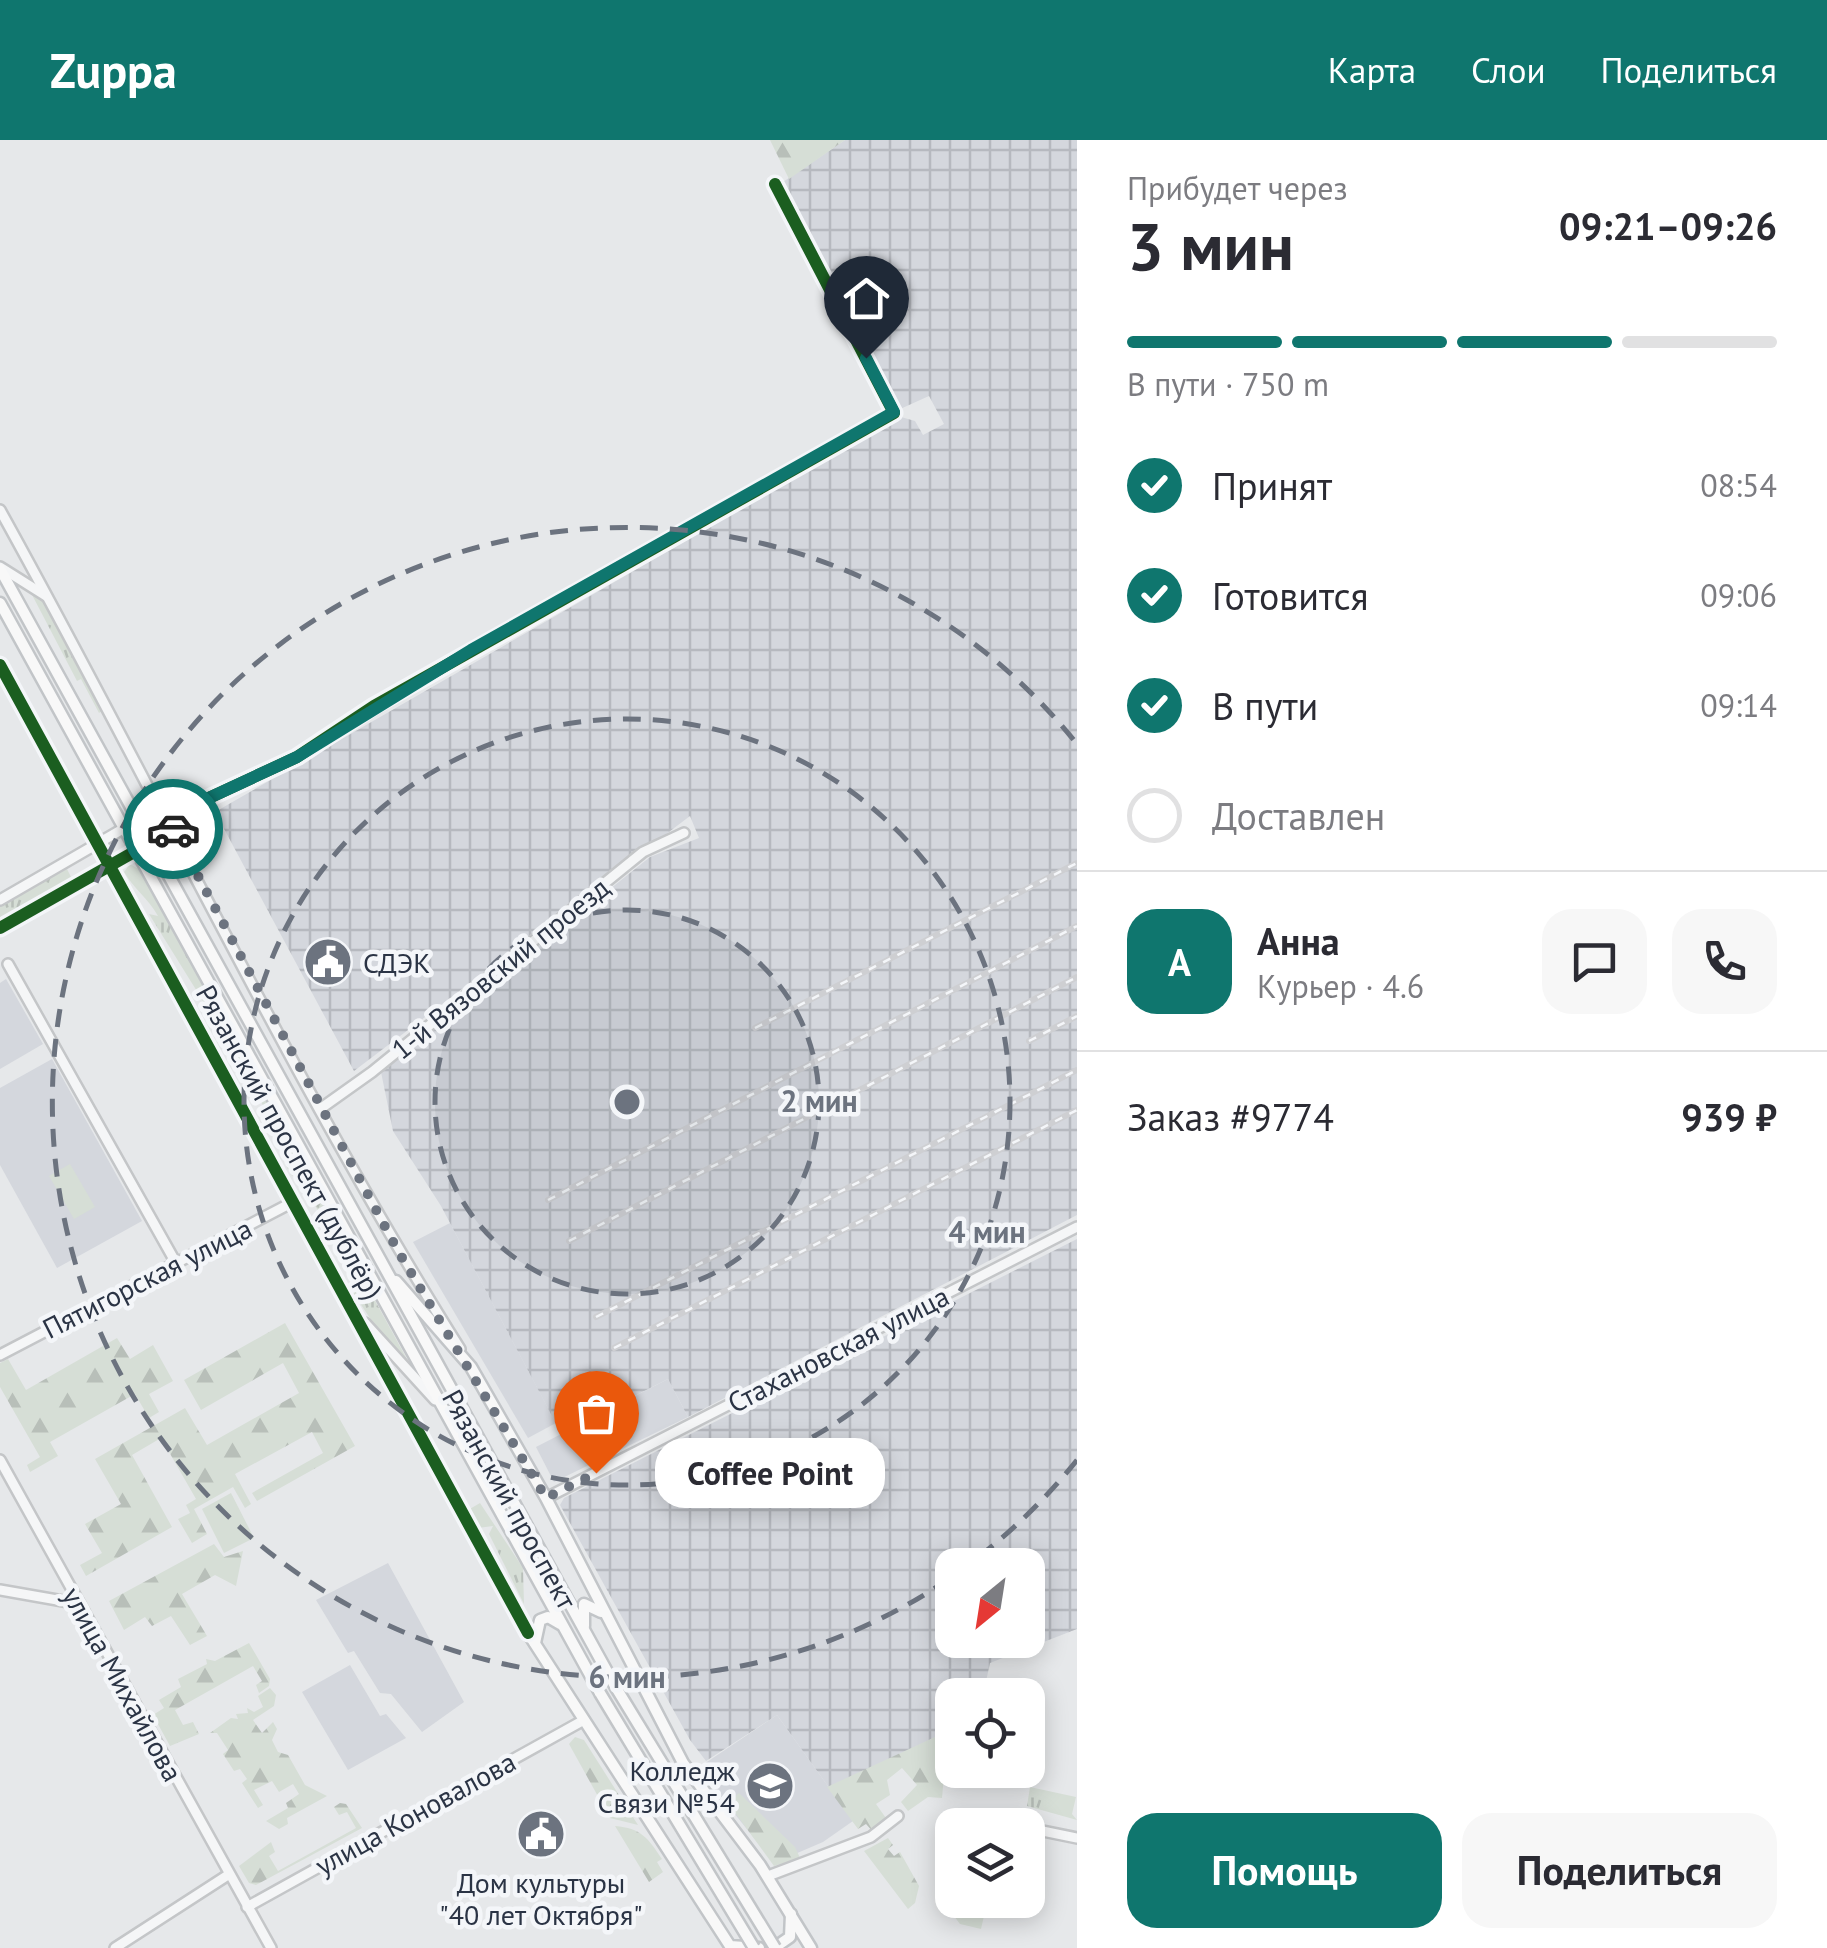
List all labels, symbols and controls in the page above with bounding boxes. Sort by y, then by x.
text: Zuppa [50,39,177,101]
text: Карта [1328,47,1416,93]
text: Слои [1471,47,1546,93]
text: Поделиться [1601,47,1777,93]
text: Прибудет через [1127,167,1348,209]
text: 09:21–09:26 [1559,201,1777,250]
text: 3 мин [1127,204,1294,288]
pin [824,256,909,359]
icon: home [839,271,894,326]
text: В пути · 750 m [1127,363,1329,405]
icon: check [1127,458,1182,513]
text: Принят [1212,461,1332,510]
text: 08:54 [1700,464,1777,506]
icon: check [1127,568,1182,623]
text: Готовится [1212,571,1369,620]
text: 09:06 [1700,574,1777,616]
icon: check [1127,678,1182,733]
text: В пути [1212,681,1318,730]
text: 09:14 [1700,684,1777,726]
courier [123,779,223,879]
text: Доставлен [1212,791,1385,840]
icon: car [146,802,201,857]
street label: 1-й Вязовский проезд [383,869,617,1067]
button: chat [1542,909,1647,1014]
button: phone [1672,909,1777,1014]
text: Анна [1257,916,1340,965]
public building icon: СДЭК [302,936,354,988]
text: А [1168,937,1191,986]
place label: СДЭК [363,944,430,981]
text: Курьер · 4.6 [1257,965,1424,1007]
street label: Рязанский проспект (дублёр) [188,978,392,1306]
text: 2 мин [780,1081,858,1120]
centre of rings [609,1084,645,1120]
text: Заказ #9774 [1127,1092,1334,1141]
text: 939 ₽ [1681,1092,1777,1141]
street label: Пятигорская улица [36,1209,258,1347]
text: 4 мин [948,1212,1026,1251]
street label: Стахановская улица [721,1277,955,1421]
pin [554,1371,639,1474]
street label: Рязанский проспект [434,1383,586,1616]
icon: bag [569,1386,624,1441]
callout: Coffee Point [656,1438,886,1508]
text: Coffee Point [687,1452,853,1494]
north arrow [935,1548,1045,1658]
map controls [935,1548,1045,1918]
street label: улица Михайлова [54,1580,192,1788]
text: 6 мин [588,1657,666,1696]
button: locate [935,1678,1045,1788]
street label: улица Коновалова [308,1743,522,1883]
place label: Колледж Связи №54 [597,1752,736,1821]
school or university icon: Колледж Связи №54 [744,1760,796,1812]
public building icon: Дом культуры "40 лет Октября" [515,1808,567,1860]
button: layers [935,1808,1045,1918]
button: Помощь [1127,1813,1442,1928]
button: Поделиться [1462,1813,1777,1928]
place label: Дом культуры "40 лет Октября" [439,1864,643,1933]

